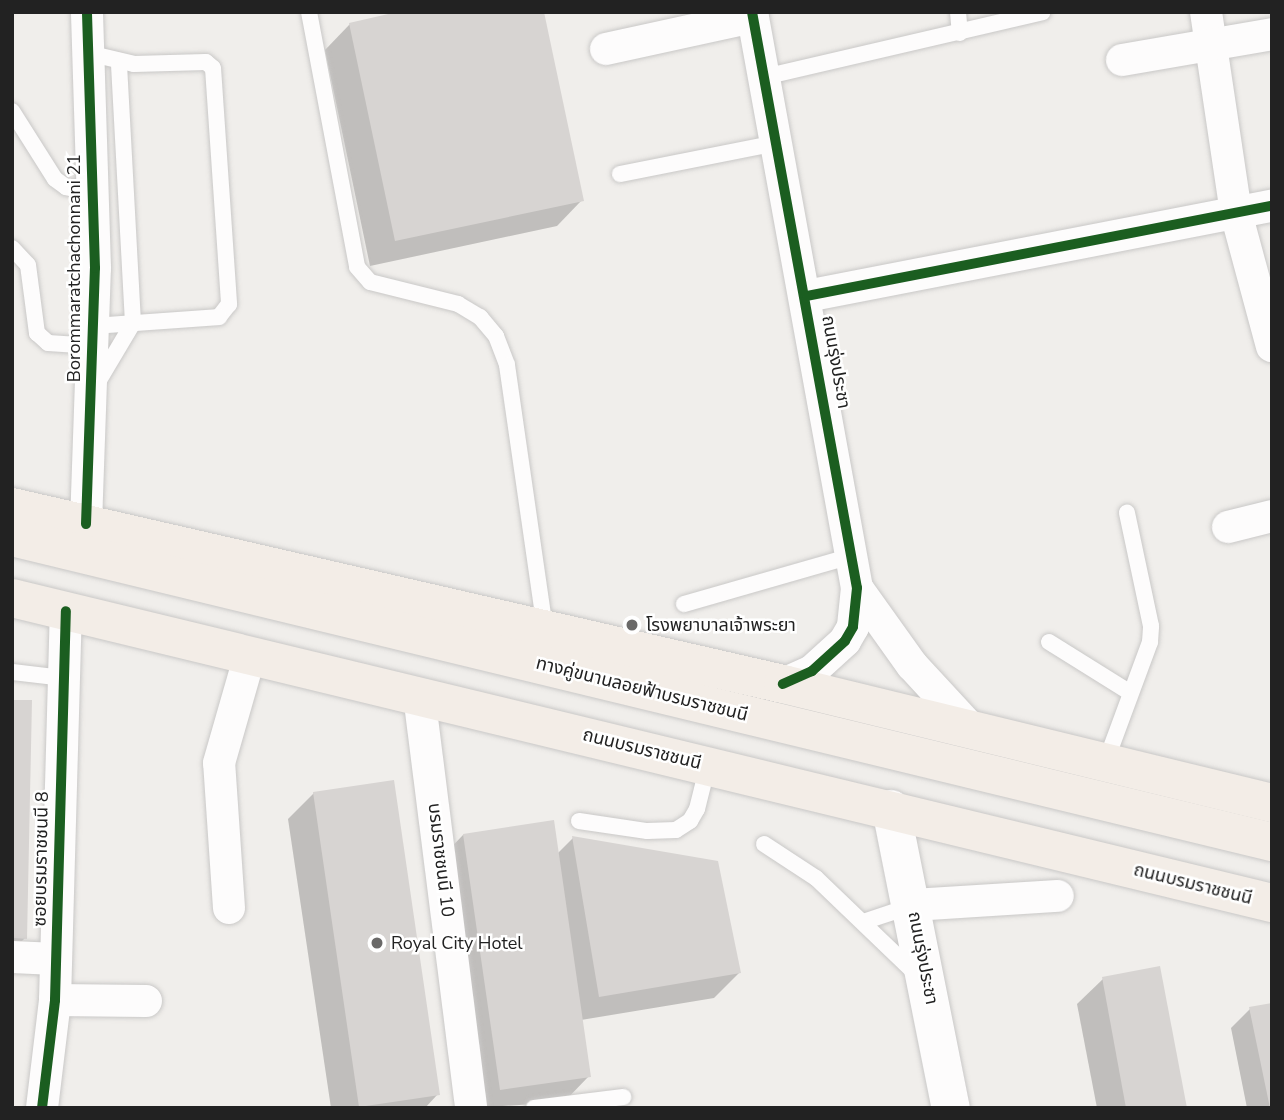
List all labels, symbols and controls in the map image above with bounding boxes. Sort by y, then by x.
street label: Borommaratchachonnani 21 [63,154,85,382]
street label: ถนนรุ่งประชา [817,314,855,410]
place label: โรงพยาบาลเจ้าพระยา [646,614,796,636]
marker: โรงพยาบาลเจ้าพระยา [624,617,640,633]
street label: ทางคู่ขนานลอยฟ้าบรมราชชนนี [534,652,750,726]
street label: ถนนบรมราชชนนี [580,724,704,774]
street label: ซอยบรมราชชนนี 8 [29,791,53,927]
street label: บรมราชชนนี 10 [423,802,459,918]
street label: ถนนบรมราชชนนี [1131,859,1255,909]
street label: ถนนรุ่งประชา [903,910,943,1006]
place label: Royal City Hotel [391,932,523,954]
marker: Royal City Hotel [369,935,385,951]

